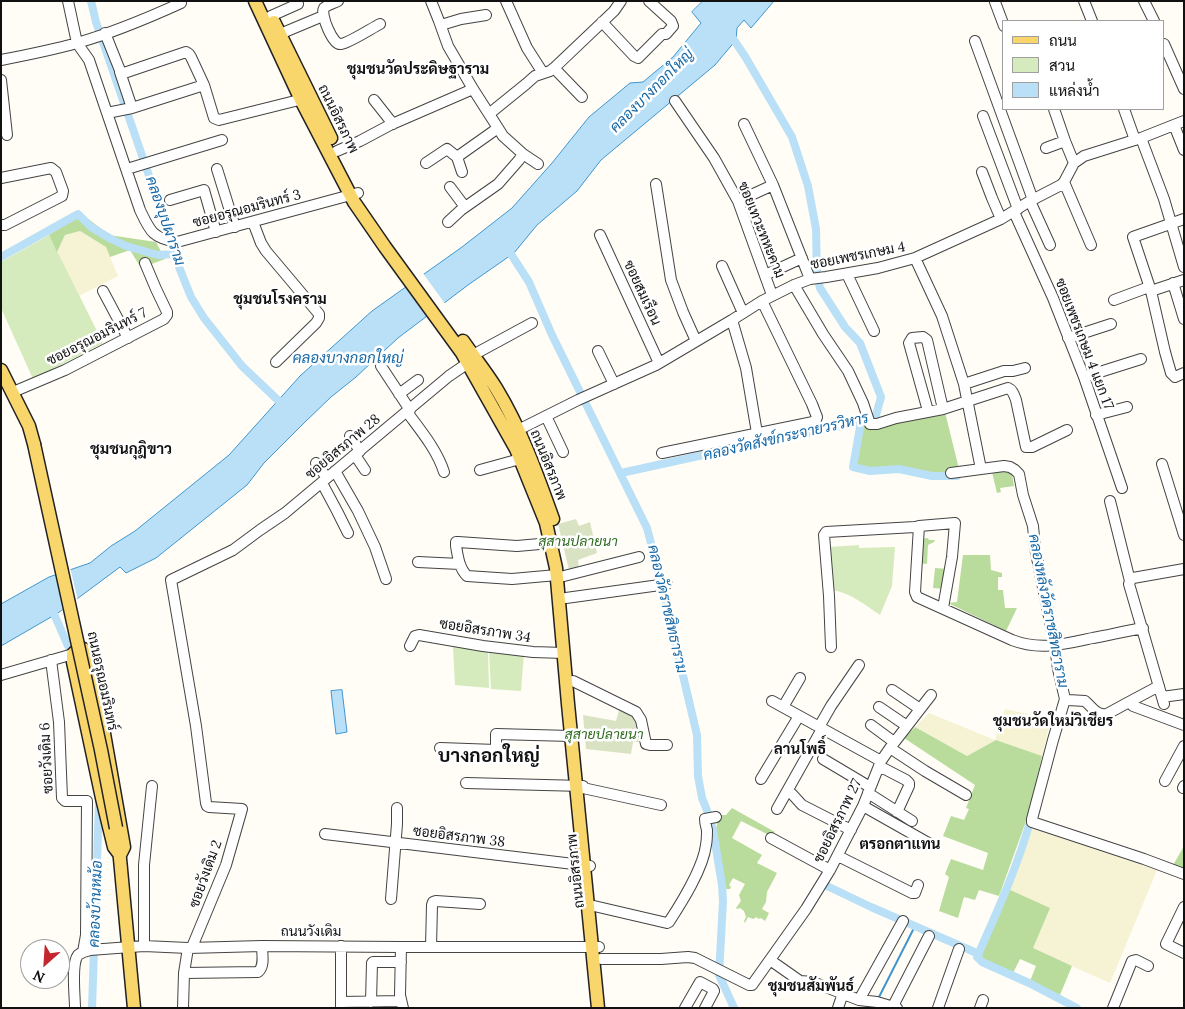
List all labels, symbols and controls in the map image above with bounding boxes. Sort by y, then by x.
legend [1002,20,1165,110]
text: ถนน [1049,31,1077,50]
water label: คลองบางกอกใหญ่ [606,45,698,137]
text: สวน [1049,56,1075,75]
district label: ชุมชนวัดประดิษฐาราม [347,61,489,79]
text: แหล่งน้ำ [1049,81,1100,100]
street label: ถนนอิสรภาพ [314,82,362,156]
water label: คลองบุปผาราม [141,174,189,268]
street label: ซอยเทวะทหะคาม [734,179,788,281]
street label: ซอยอรุณอมรินทร์ 3 [191,186,303,232]
street label: ซอยเพชรเกษม 4 [809,239,907,273]
street label: ซอยสมเรือน [620,258,664,328]
street label: ซอยเพชรเกษม 4 แยก 17 [1051,276,1117,412]
district label: ชุมชนโรงคราม [233,291,327,309]
street label: ซอยอรุณอมรินทร์ 7 [44,305,150,369]
water label: คลองบางกอกใหญ่ [292,350,404,368]
water label: คลองวัดสังข์กระจายวรวิหาร [702,409,870,465]
street label: ซอยอิสรภาพ 28 [302,411,384,483]
street label: ถนนอิสรภาพ [526,427,570,503]
district label: ชุมชนกุฎิขาว [90,441,172,459]
water label: คลองหลังวัดราชสิทธาราม [1024,533,1072,689]
park label: สุสานปลายนา [538,534,618,550]
water label: คลองวัดราชสิทธาราม [643,543,691,675]
street label: ซอยอิสรภาพ 34 [438,615,532,647]
street label: ถนนอรุณอมรินทร์ [83,630,121,732]
district label: ชุมชนวัดใหม่วิเชียร [993,713,1113,731]
street label: ซอยวังเดิม 6 [37,722,57,794]
park label: สุสายปลายนา [565,727,643,743]
district label: ลานโพธิ์ [774,741,826,759]
district label: บางกอกใหญ่ [438,746,540,768]
street label: ซอยอิสรภาพ 27 [810,776,866,866]
street label: ซอยอิสรภาพ 38 [412,823,506,851]
street label: ถนนอิสรภาพ [564,833,588,909]
district label: ตรอกตาแทน [859,836,941,854]
street label: ซอยวังเดิม 2 [186,838,226,910]
water label: คลองบ้านหม้อ [85,860,107,948]
street label: ถนนวังเดิม [281,924,341,940]
north arrow [20,939,70,989]
text: N [30,966,48,987]
district label: ชุมชนสัมพันธ์ [768,978,854,996]

